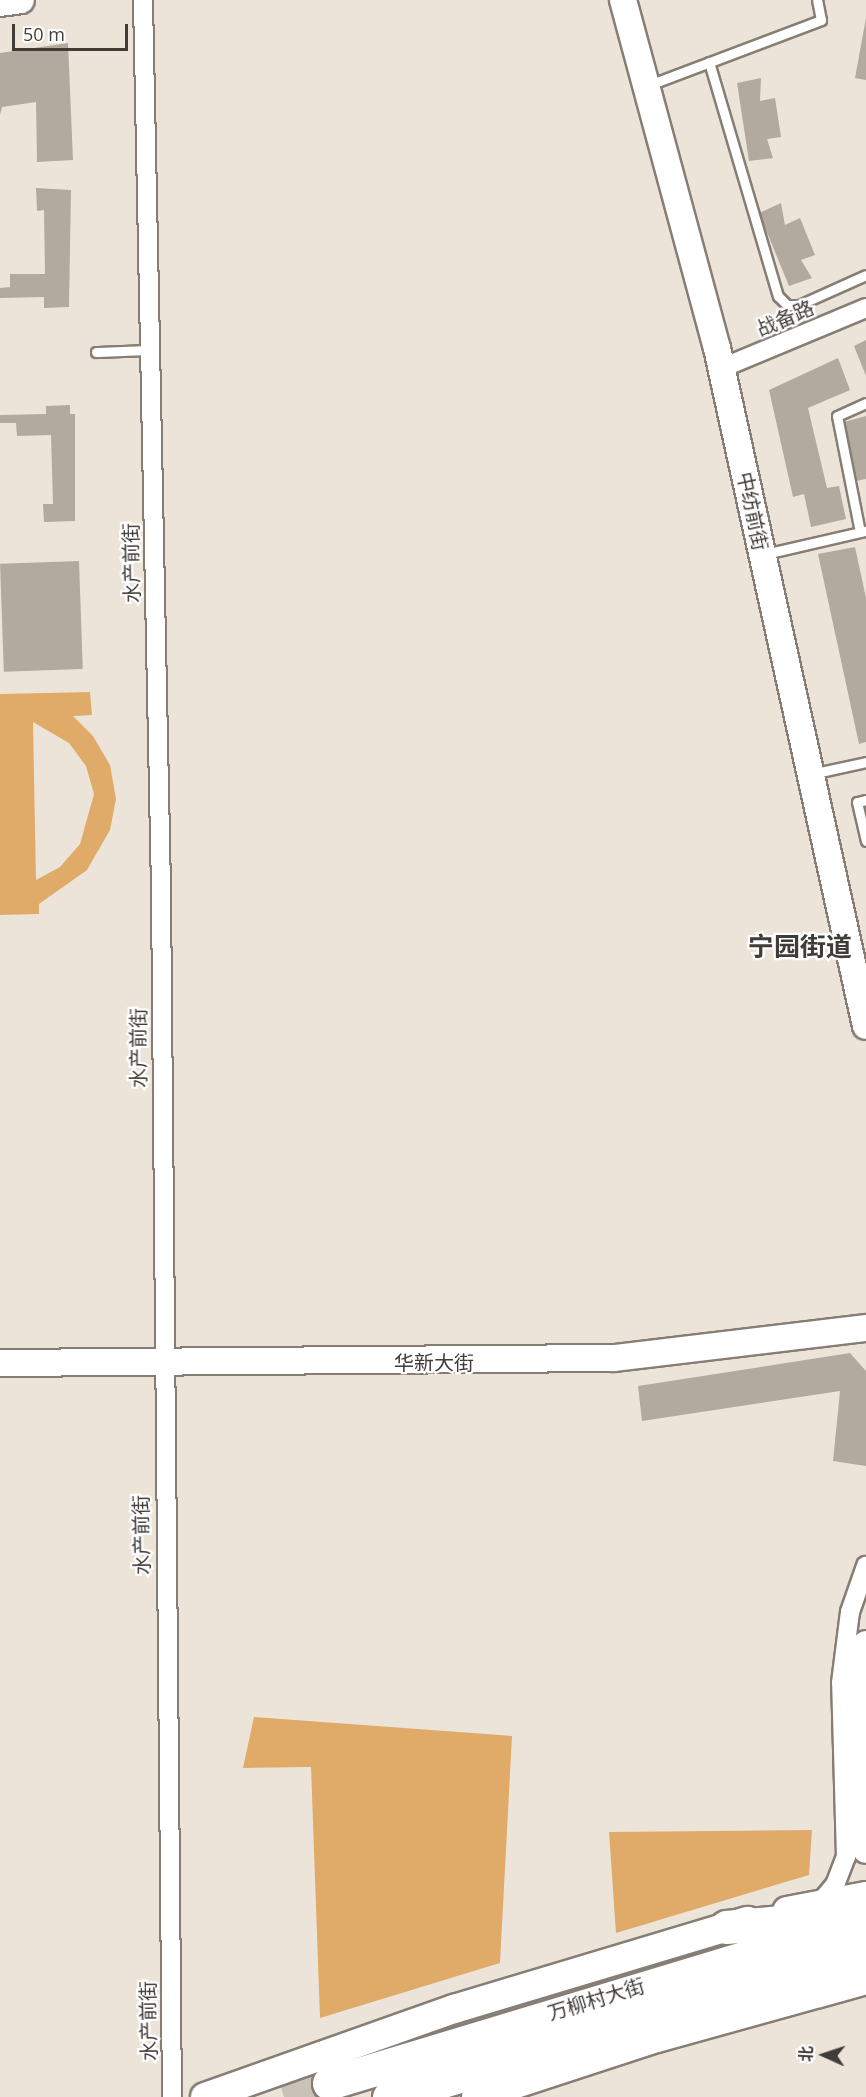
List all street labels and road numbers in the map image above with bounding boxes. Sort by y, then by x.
street label: 战备路 [753,295,817,341]
street label: 中纺前街 [733,469,773,553]
street label: 水产前街 [118,523,144,603]
street label: 水产前街 [126,1008,150,1088]
street label: 华新大街 [394,1350,474,1374]
street label: 水产前街 [128,1495,154,1575]
street label: 万柳村大街 [545,1973,647,2025]
street label: 水产前街 [135,1981,161,2061]

